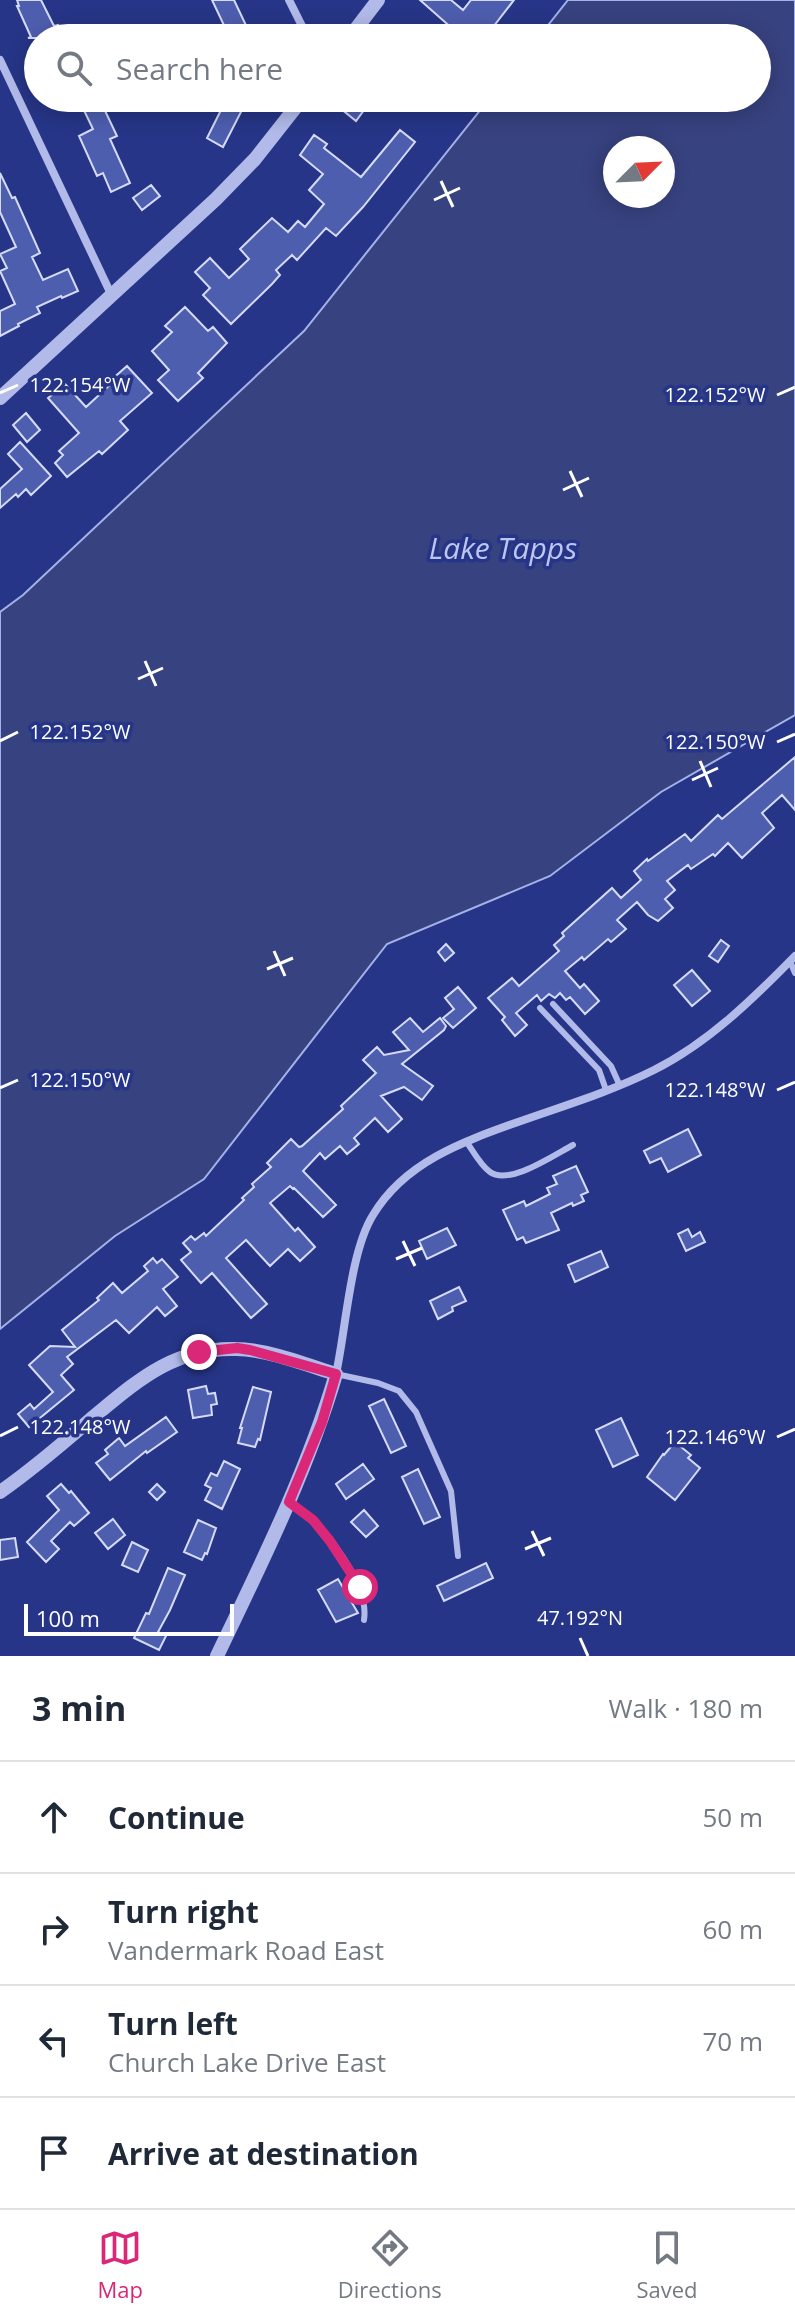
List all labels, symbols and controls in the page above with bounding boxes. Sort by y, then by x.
search box [24,24,771,112]
icon: search [52,46,96,90]
text: Search here [116,48,283,89]
north arrow [603,136,675,208]
text: 122.154°W [30,371,131,398]
text: 122.152°W [665,381,766,408]
water label: Lake Tapps [429,527,577,568]
text: 122.152°W [30,718,131,745]
text: 122.150°W [665,728,766,755]
text: 122.150°W [30,1066,131,1093]
text: 122.148°W [665,1076,766,1103]
route end [181,1334,217,1370]
text: 122.148°W [30,1413,131,1440]
text: 122.146°W [665,1423,766,1450]
route start [342,1569,378,1605]
scale bar [24,1600,234,1636]
text: 100 m [36,1603,100,1633]
text: 47.192°N [537,1604,623,1631]
text: 3 min [32,1685,126,1731]
text: Walk · 180 m [609,1690,763,1726]
icon: ahead [32,1795,76,1839]
text: Continue [108,1797,245,1838]
text: 50 m [702,1799,763,1835]
text: Turn right [108,1891,259,1932]
icon: right [32,1907,76,1951]
text: 60 m [702,1911,763,1947]
text: Vandermark Road East [108,1932,384,1968]
text: Turn left [108,2003,238,2044]
icon: left [32,2019,76,2063]
text: 70 m [702,2023,763,2059]
text: Church Lake Drive East [108,2044,386,2080]
icon: arrive [32,2131,76,2175]
text: Arrive at destination [108,2133,419,2174]
tab: Map [97,2226,143,2304]
tab: Directions [338,2226,442,2304]
tab: Saved [636,2226,698,2304]

